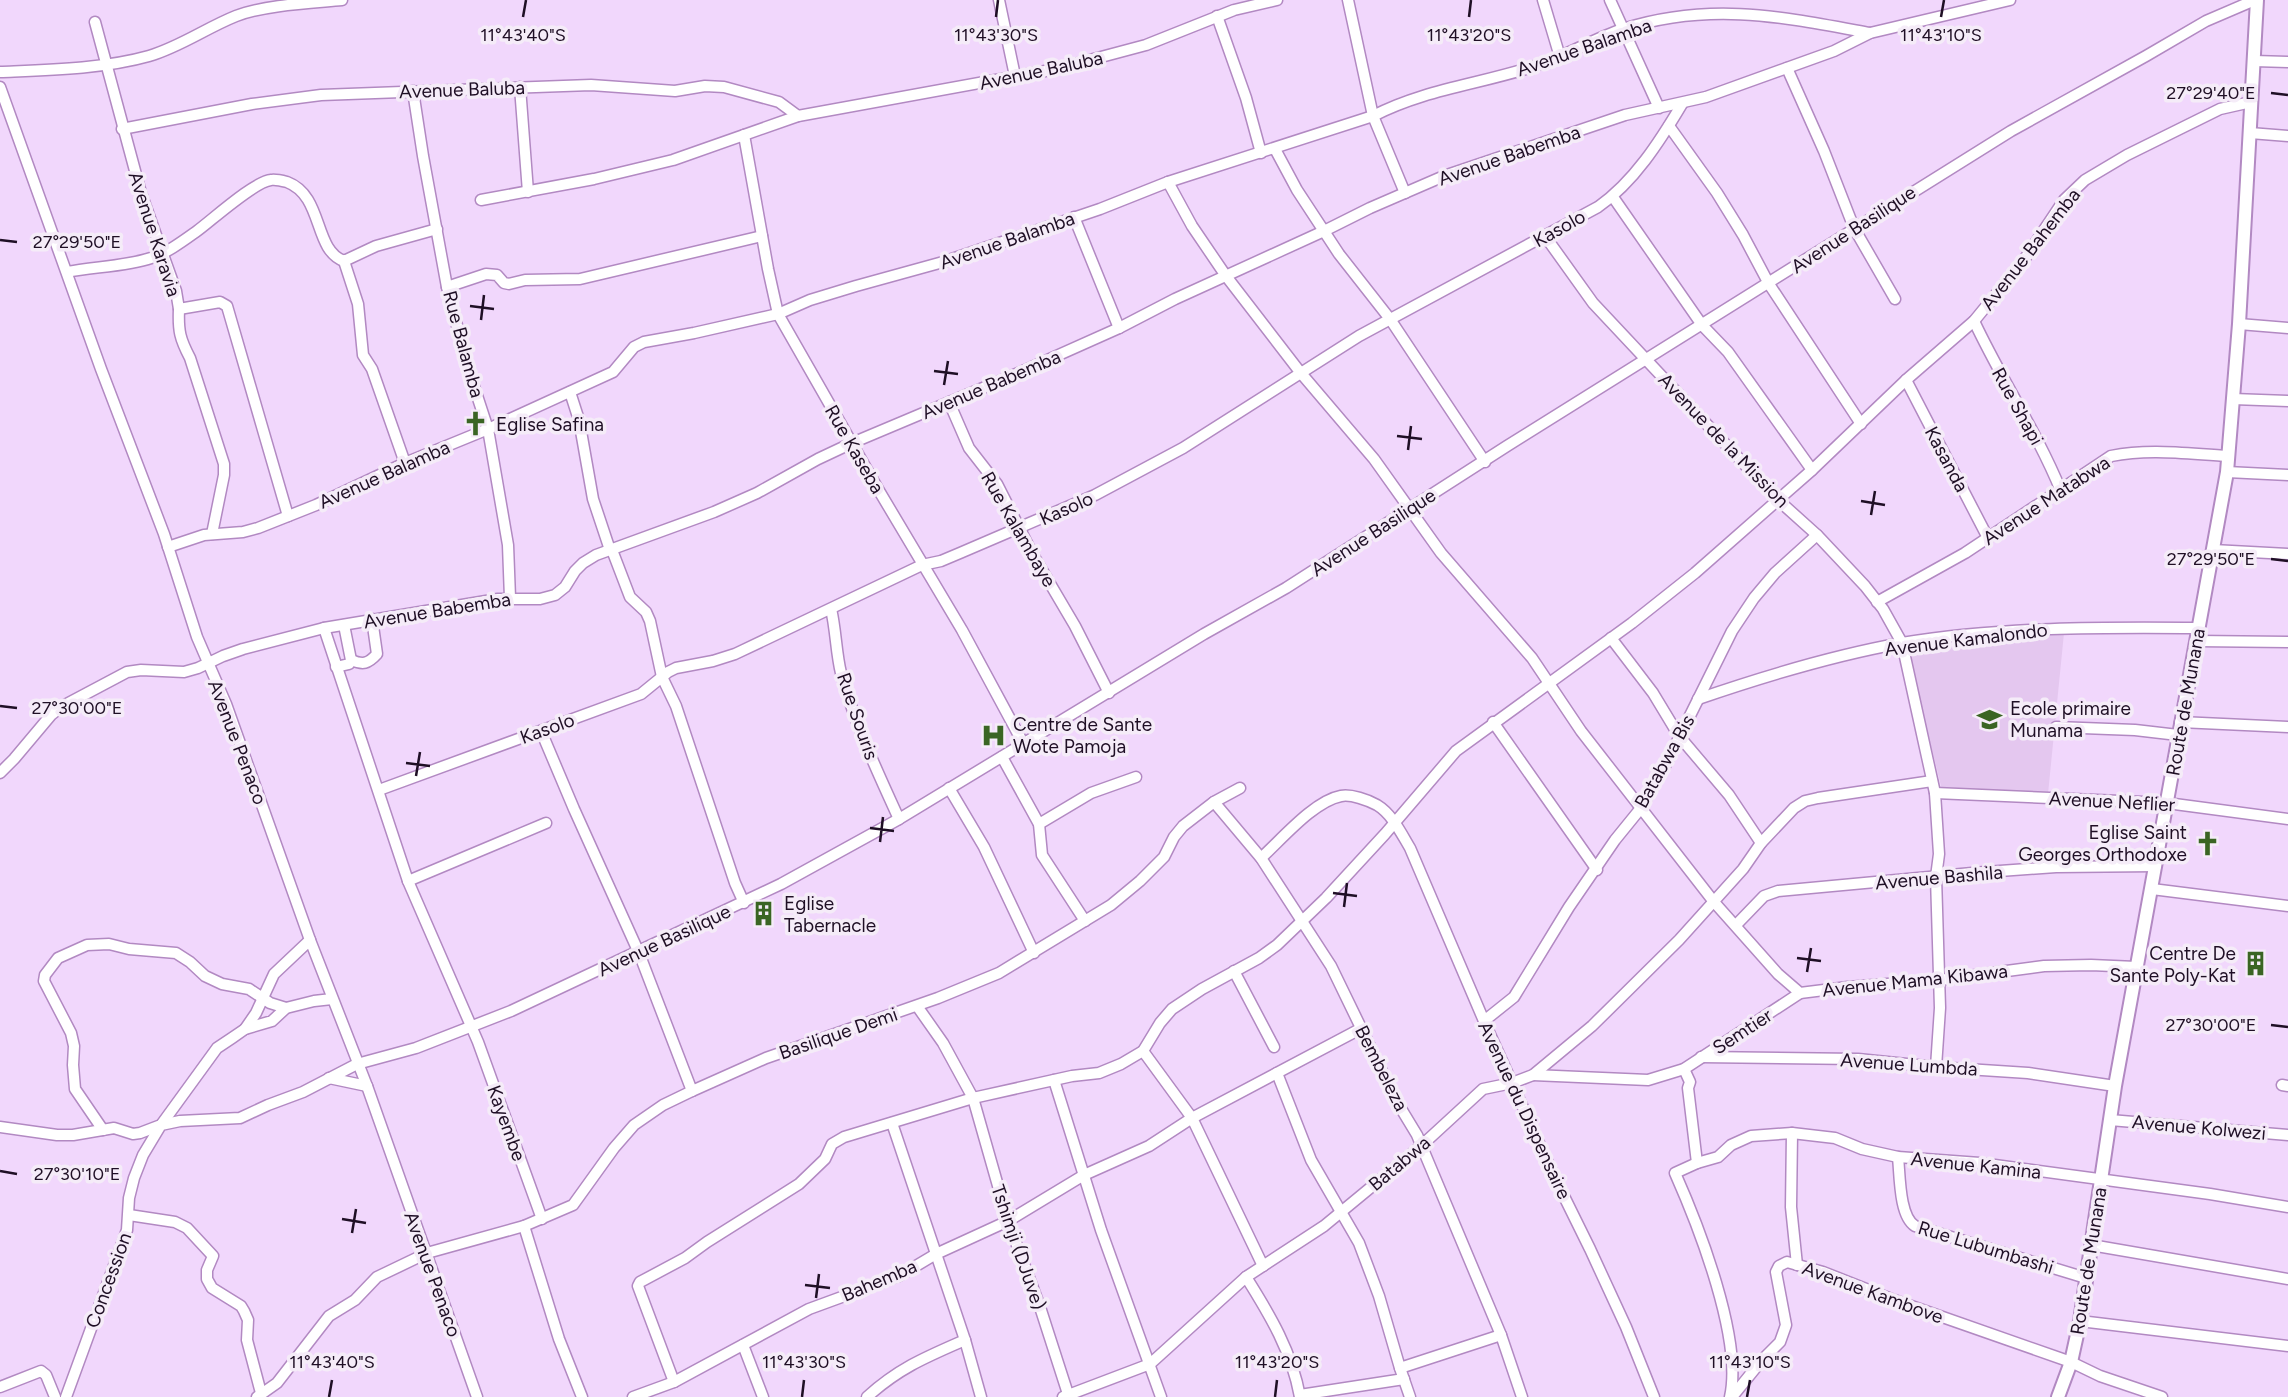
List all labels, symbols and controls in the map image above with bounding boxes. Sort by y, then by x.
street label: Avenue Balamba [1514,14,1655,81]
text: 11°43'40"S [480,24,566,46]
text: 11°43'30"S [954,24,1038,46]
text: 11°43'20"S [1427,24,1511,46]
text: 11°43'10"S [1900,24,1982,46]
street label: Avenue Baluba [977,46,1105,95]
street label: Avenue Baluba [399,76,525,103]
text: 27°29'40"E [2166,82,2256,104]
street label: Avenue Babemba [1435,120,1583,191]
street label: Avenue Karavia [123,169,186,300]
street label: Avenue Basilique [1787,181,1920,278]
street label: Avenue Bahemba [1976,184,2085,315]
street label: Kasolo [1529,205,1589,252]
street label: Avenue Balamba [937,207,1078,274]
text: 27°29'50"E [33,231,121,253]
street label: Rue Balamba [438,288,489,400]
street label: Avenue Babemba [918,345,1064,424]
street label: Rue Shapi [1987,363,2048,449]
street label: Avenue de la Mission [1654,368,1794,512]
street label: Rue Kaseba [820,401,889,498]
church icon: Eglise Safina [462,410,490,438]
place label: Eglise Safina [496,413,604,436]
street label: Kasanda [1920,422,1973,496]
street label: Avenue Balamba [315,435,453,514]
street label: Avenue Matabwa [1978,451,2114,550]
street label: Rue Kalambaye [976,467,1061,591]
street label: Avenue Basilique [1307,484,1440,581]
street label: Kasolo [1036,487,1097,530]
text: 27°29'50"E [2167,548,2255,570]
street label: Avenue Babemba [362,588,512,633]
street label: Avenue Kamalondo [1883,618,2049,661]
street label: Route de Munana [2161,627,2210,778]
street label: Rue Souris [832,670,883,763]
street label: Avenue Penaco [203,677,272,808]
text: 27°30'00"E [32,697,122,719]
place label: Ecole primaire Munama [2010,697,2131,742]
school or university icon: Ecole primaire Munama [1976,705,2004,733]
street label: Kasolo [517,708,578,749]
street label: Batabwa Bis [1629,711,1700,812]
place label: Centre de Sante Wote Pamoja [1013,713,1152,758]
hospital icon: Centre de Sante Wote Pamoja [979,721,1007,749]
street label: Avenue Neflier [2048,787,2176,816]
place label: Eglise Saint Georges Orthodoxe [2018,821,2187,866]
church icon: Eglise Saint Georges Orthodoxe [2193,829,2221,857]
street label: Avenue Bashila [1874,860,2004,895]
place label: Eglise Tabernacle [784,892,876,937]
street label: Avenue Basilique [594,900,734,981]
building icon: Eglise Tabernacle [750,900,778,928]
place label: Centre De Sante Poly-Kat [2110,942,2236,987]
building icon: Centre De Sante Poly-Kat [2242,950,2270,978]
street label: Avenue Mama Kibawa [1821,959,2009,1002]
street label: Basilique Demi [776,1002,900,1065]
street label: Semtier [1708,1003,1777,1059]
text: 27°30'00"E [2166,1014,2256,1036]
street label: Avenue du Dispensaire [1473,1018,1576,1203]
street label: Bembeleza [1350,1021,1413,1115]
street label: Avenue Lumbda [1840,1048,1978,1081]
street label: Kayembe [482,1082,531,1164]
street label: Avenue Kolwezi [2131,1110,2267,1145]
street label: Batabwa [1364,1131,1435,1196]
street label: Avenue Kamina [1910,1147,2042,1184]
text: 27°30'10"E [34,1163,120,1185]
street label: Tshimji (DJuve) [986,1182,1051,1313]
street label: Route de Munana [2065,1186,2112,1337]
street label: Avenue Penaco [399,1208,466,1340]
street label: Rue Lubumbashi [1915,1216,2056,1279]
street label: Concession [81,1229,136,1331]
street label: Bahemba [838,1254,920,1307]
street label: Avenue Kambove [1799,1256,1946,1329]
text: 11°43'40"S [289,1351,375,1373]
text: 11°43'30"S [762,1351,846,1373]
text: 11°43'20"S [1235,1351,1319,1373]
text: 11°43'10"S [1709,1351,1791,1373]

